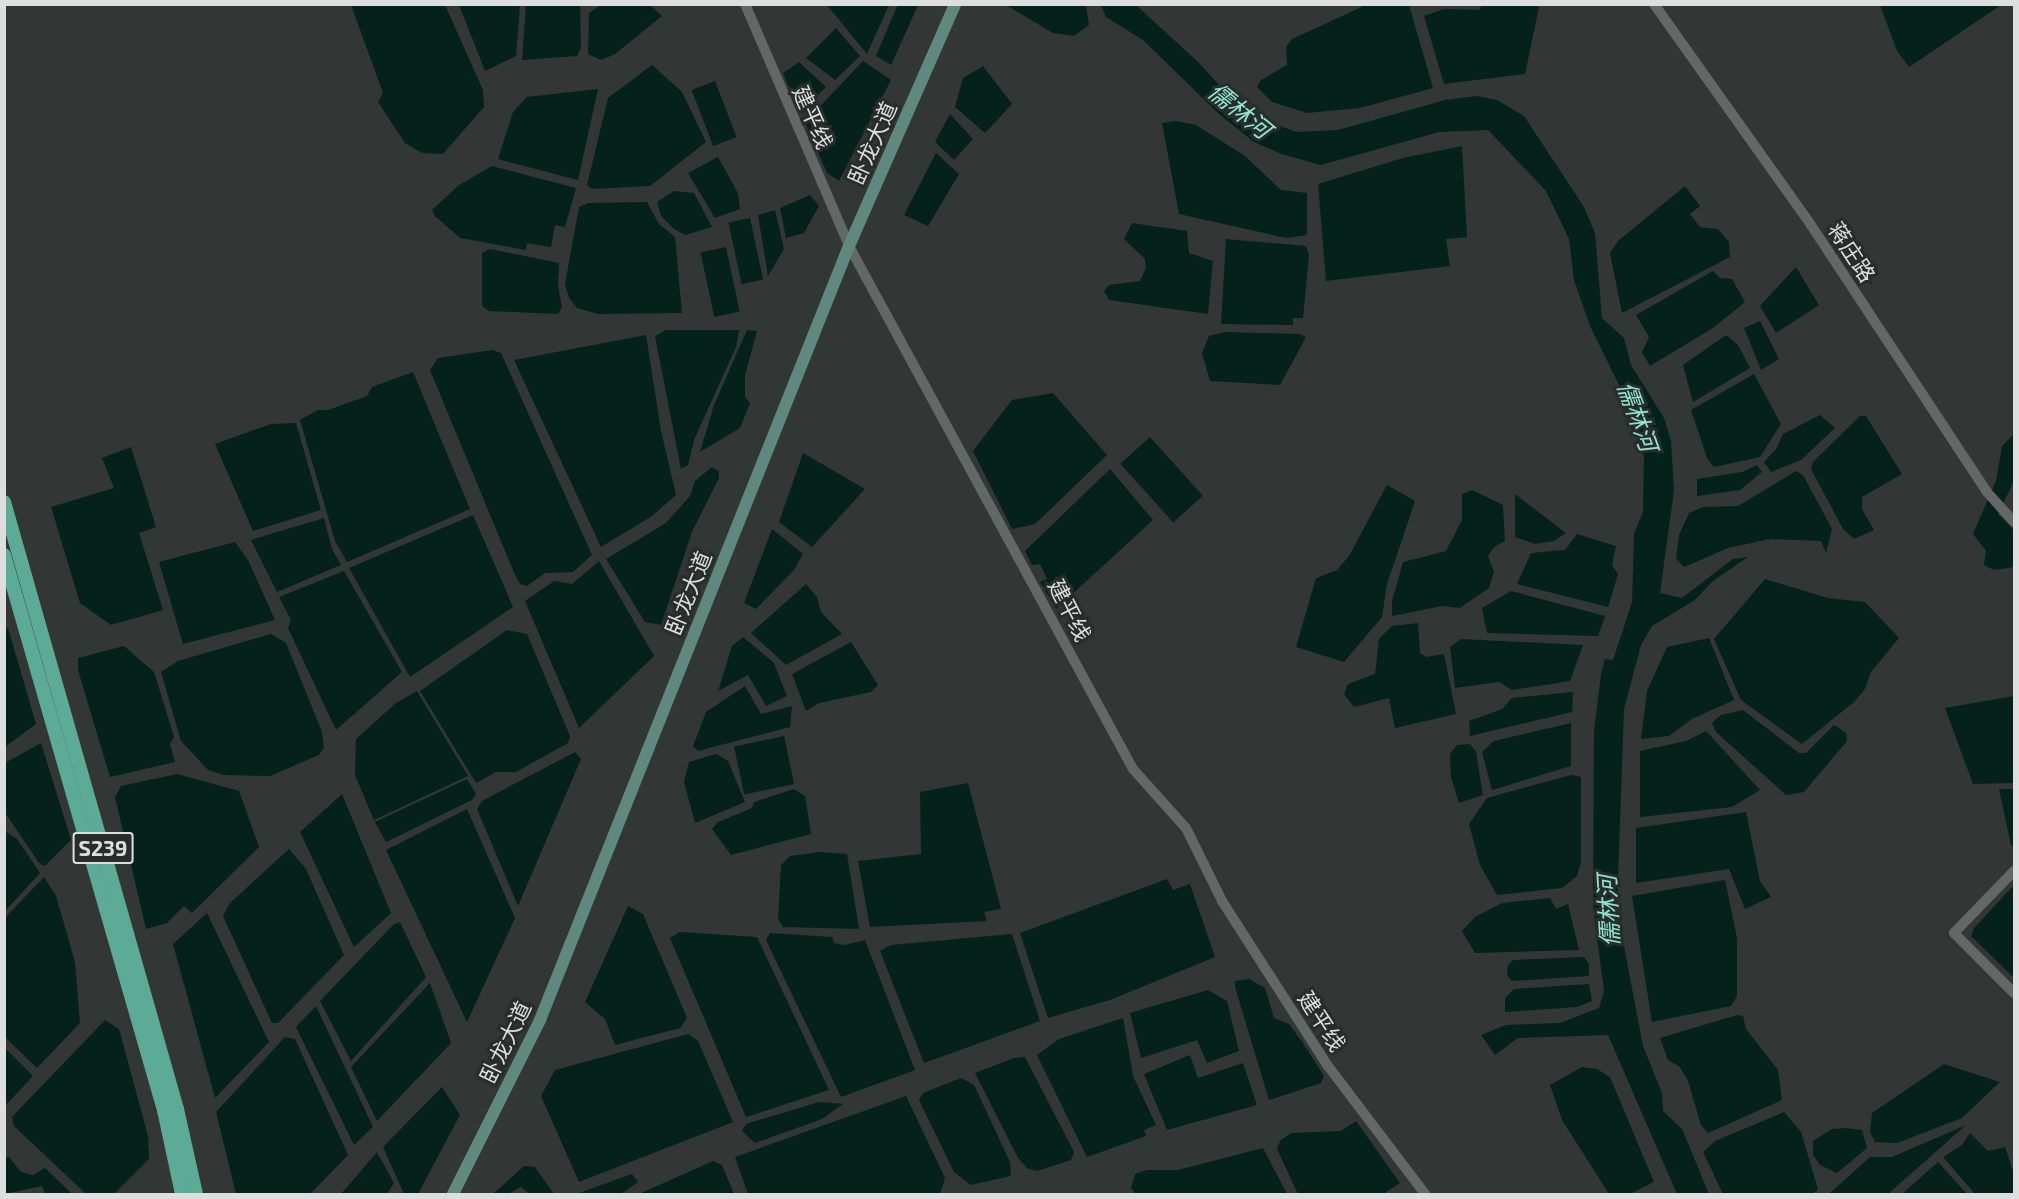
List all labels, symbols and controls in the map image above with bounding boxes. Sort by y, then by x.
water label: 儒林河 [1203,76,1277,144]
street label: 建平线 [788,81,838,153]
street label: 卧龙大道 [842,97,902,189]
street label: 蒋庄路 [1823,217,1881,287]
water label: 儒林河 [1612,377,1664,455]
street label: 卧龙大道 [659,547,717,639]
street label: 建平线 [1043,575,1097,645]
road number: S239 [72,830,134,866]
water label: 儒林河 [1592,874,1624,948]
street label: 建平线 [1293,986,1351,1056]
street label: 卧龙大道 [474,997,536,1087]

